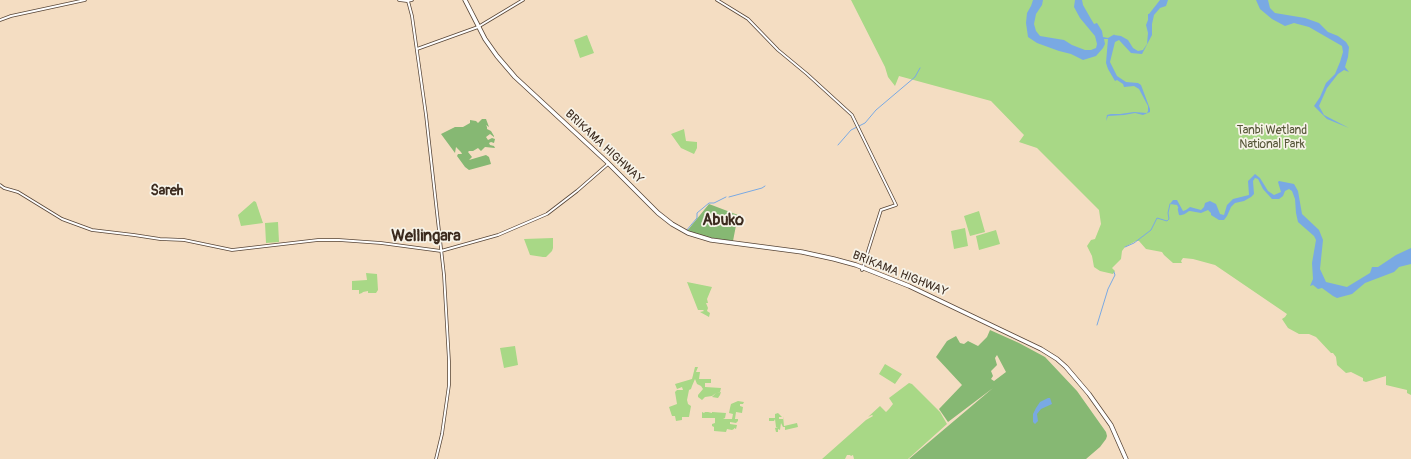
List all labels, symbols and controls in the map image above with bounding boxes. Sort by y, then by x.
street label: BRIKAMA HIGHWAY [562,107,646,187]
park label: Tanbi Wetland National Park [1237,124,1307,152]
district label: Sareh [151,183,183,199]
district label: Abuko [702,211,744,231]
district label: Wellingara [391,227,461,247]
street label: BRIKAMA HIGHWAY [850,248,950,300]

